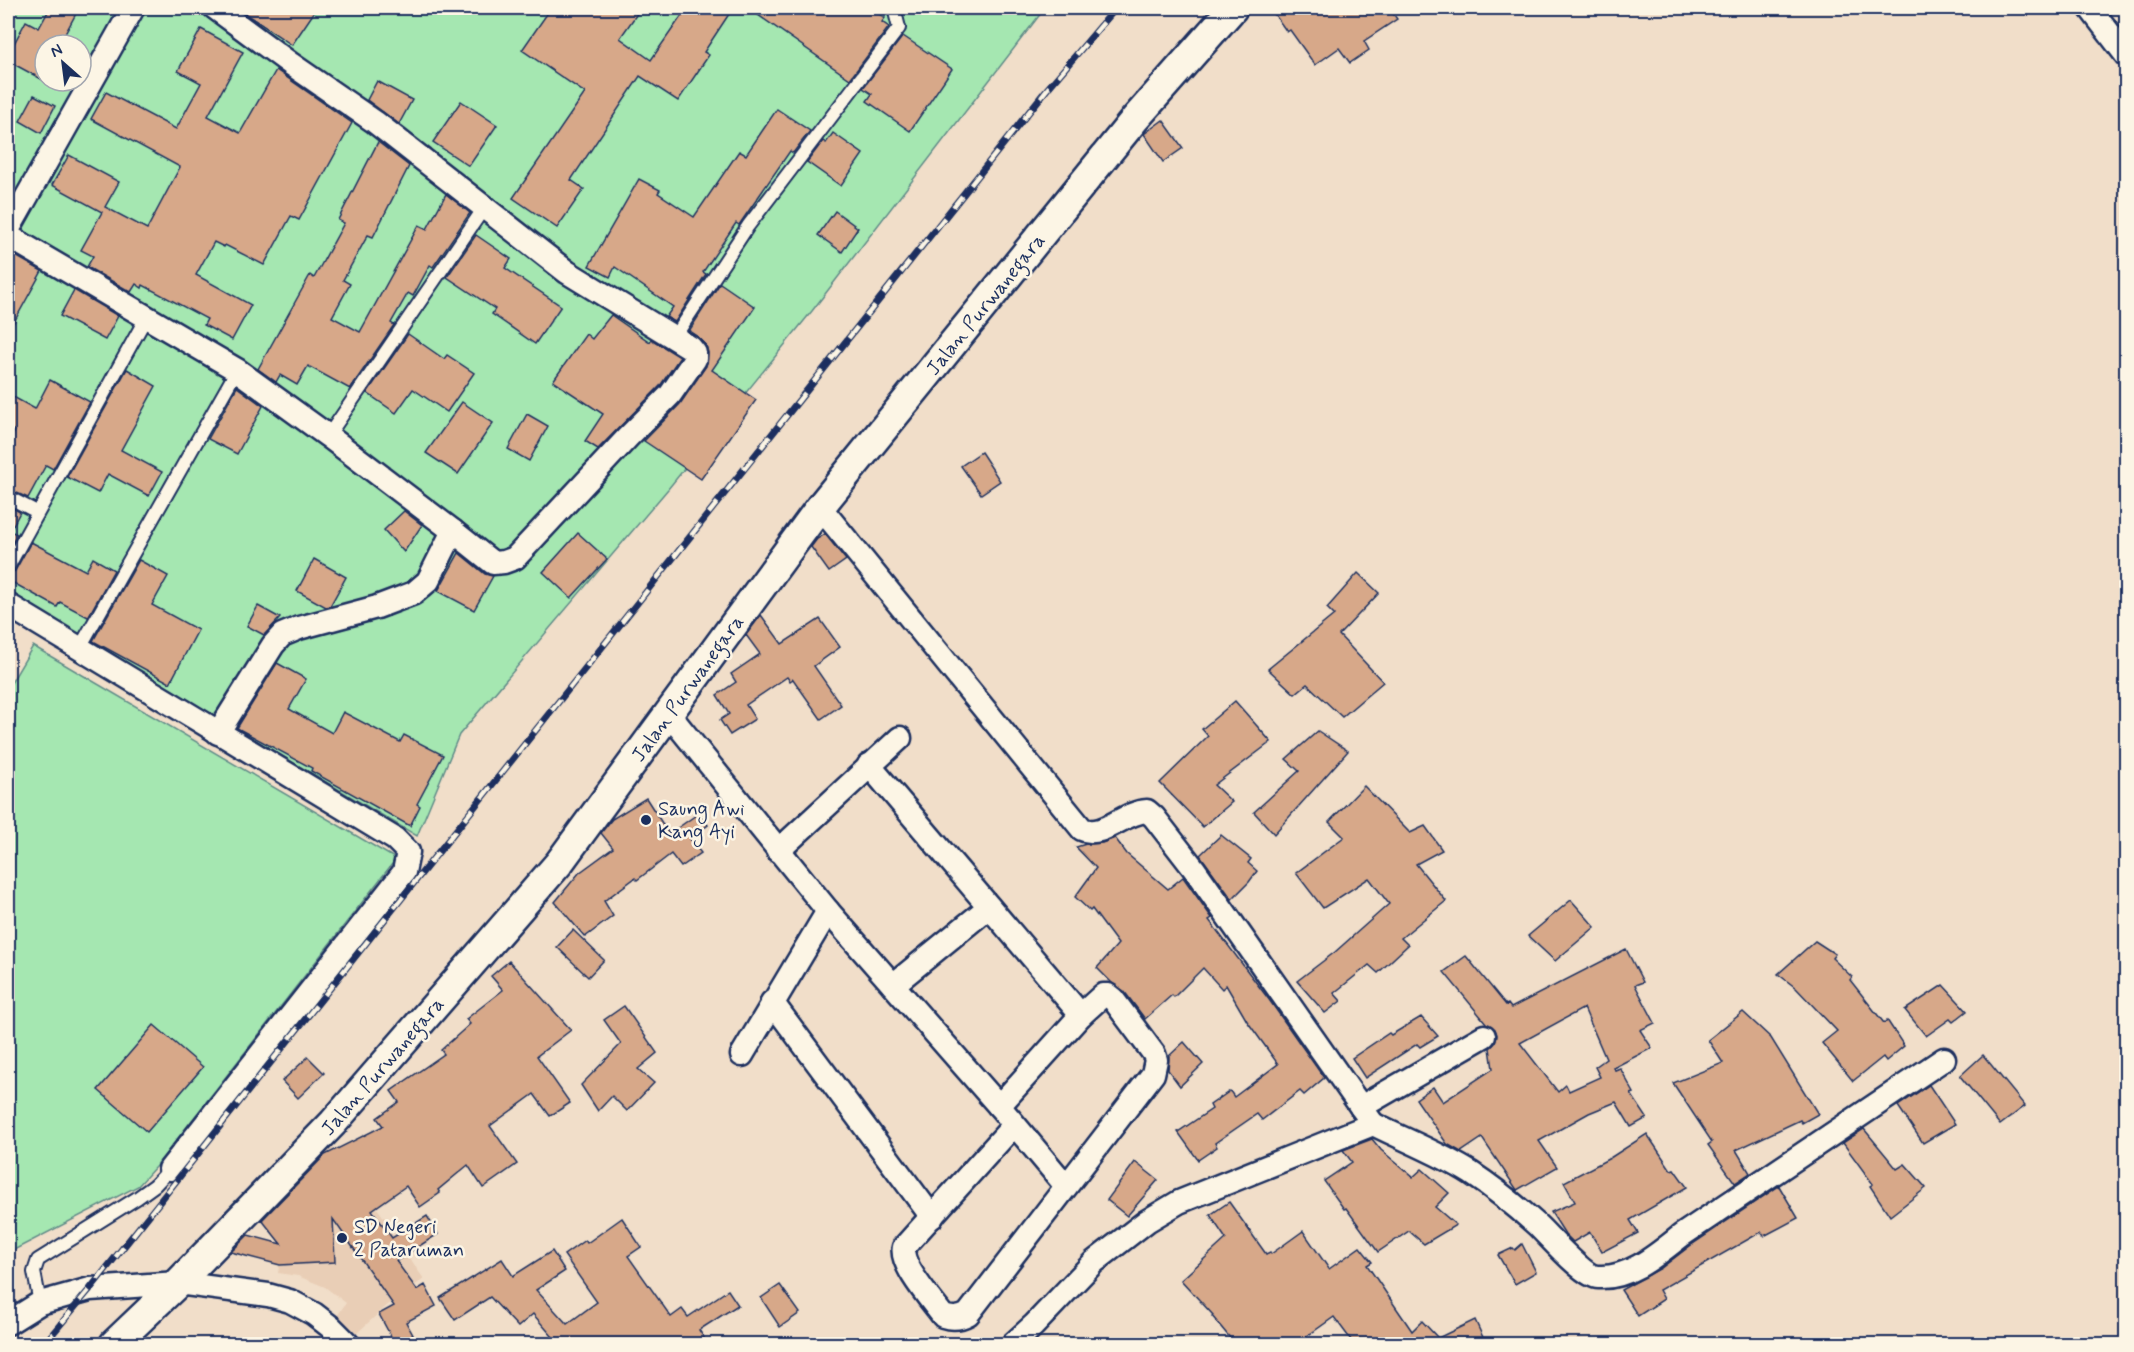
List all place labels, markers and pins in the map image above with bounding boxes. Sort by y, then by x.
place label: Saung Awi Kang Ayi [658,796,744,847]
marker: Saung Awi Kang Ayi [639,813,653,827]
place label: SD Negeri 2 Pataruman [354,1214,464,1264]
marker: SD Negeri 2 Pataruman [335,1231,349,1245]

